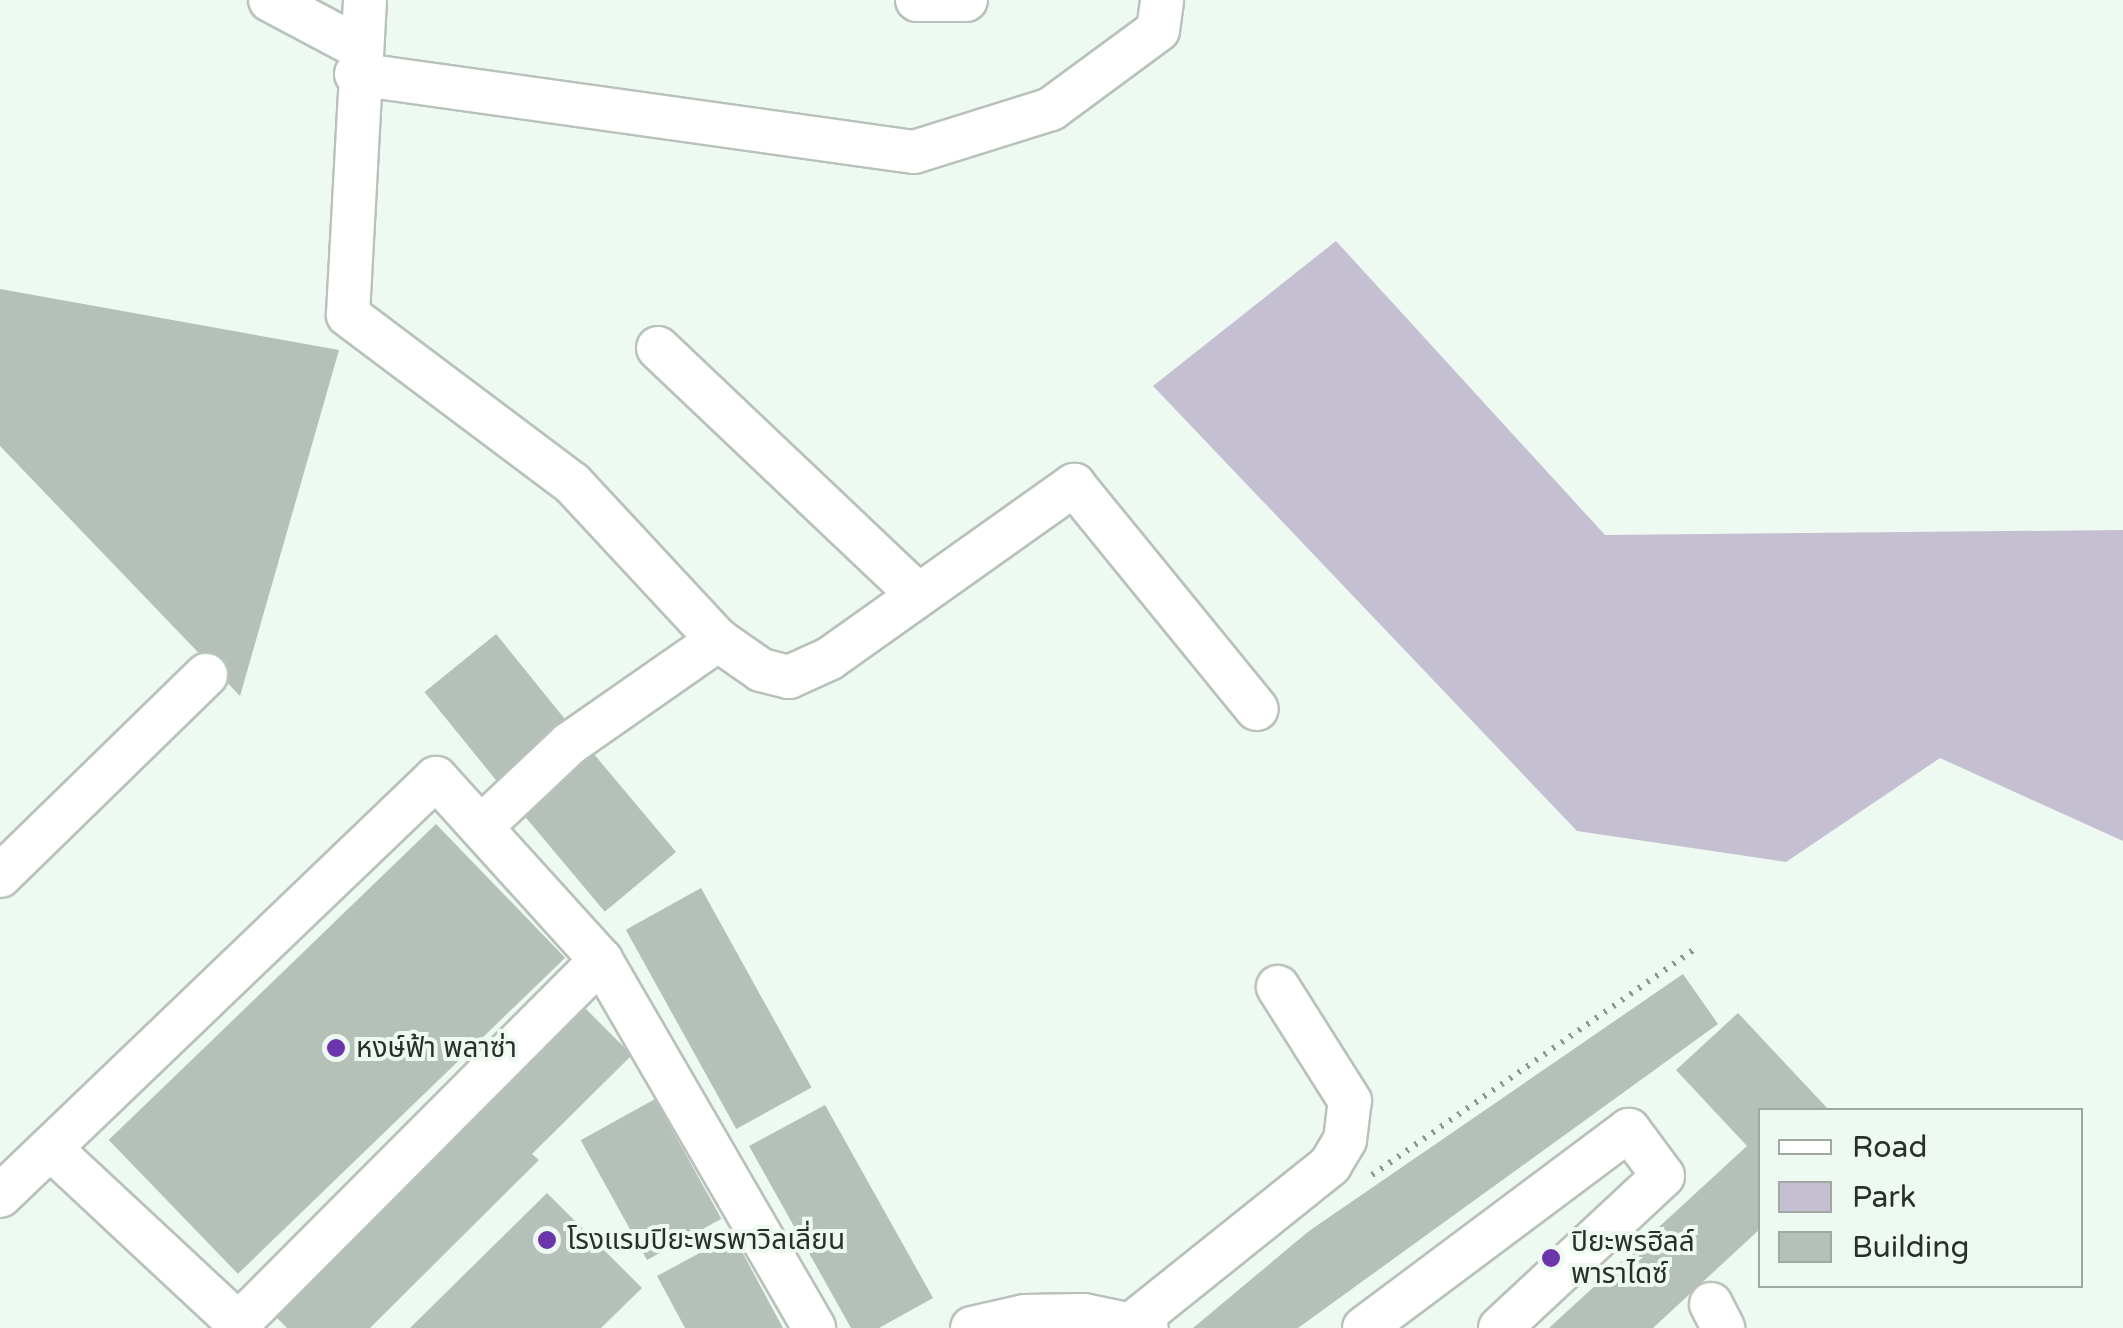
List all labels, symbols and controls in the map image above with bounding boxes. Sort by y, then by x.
place label: หงษ์ฟ้า พลาซ่า [356,1031,517,1065]
marker: หงษ์ฟ้า พลาซ่า [325,1037,347,1059]
legend [1758,1108,2083,1288]
text: Road [1852,1129,1927,1166]
text: Park [1852,1179,1916,1216]
place label: โรงแรมปิยะพรพาวิลเลี่ยน [567,1223,845,1257]
place label: ปิยะพรฮิลล์ พาราไดซ์ [1571,1225,1695,1291]
marker: โรงแรมปิยะพรพาวิลเลี่ยน [536,1229,558,1251]
text: Building [1852,1229,1969,1266]
marker: ปิยะพรฮิลล์ พาราไดซ์ [1540,1247,1562,1269]

